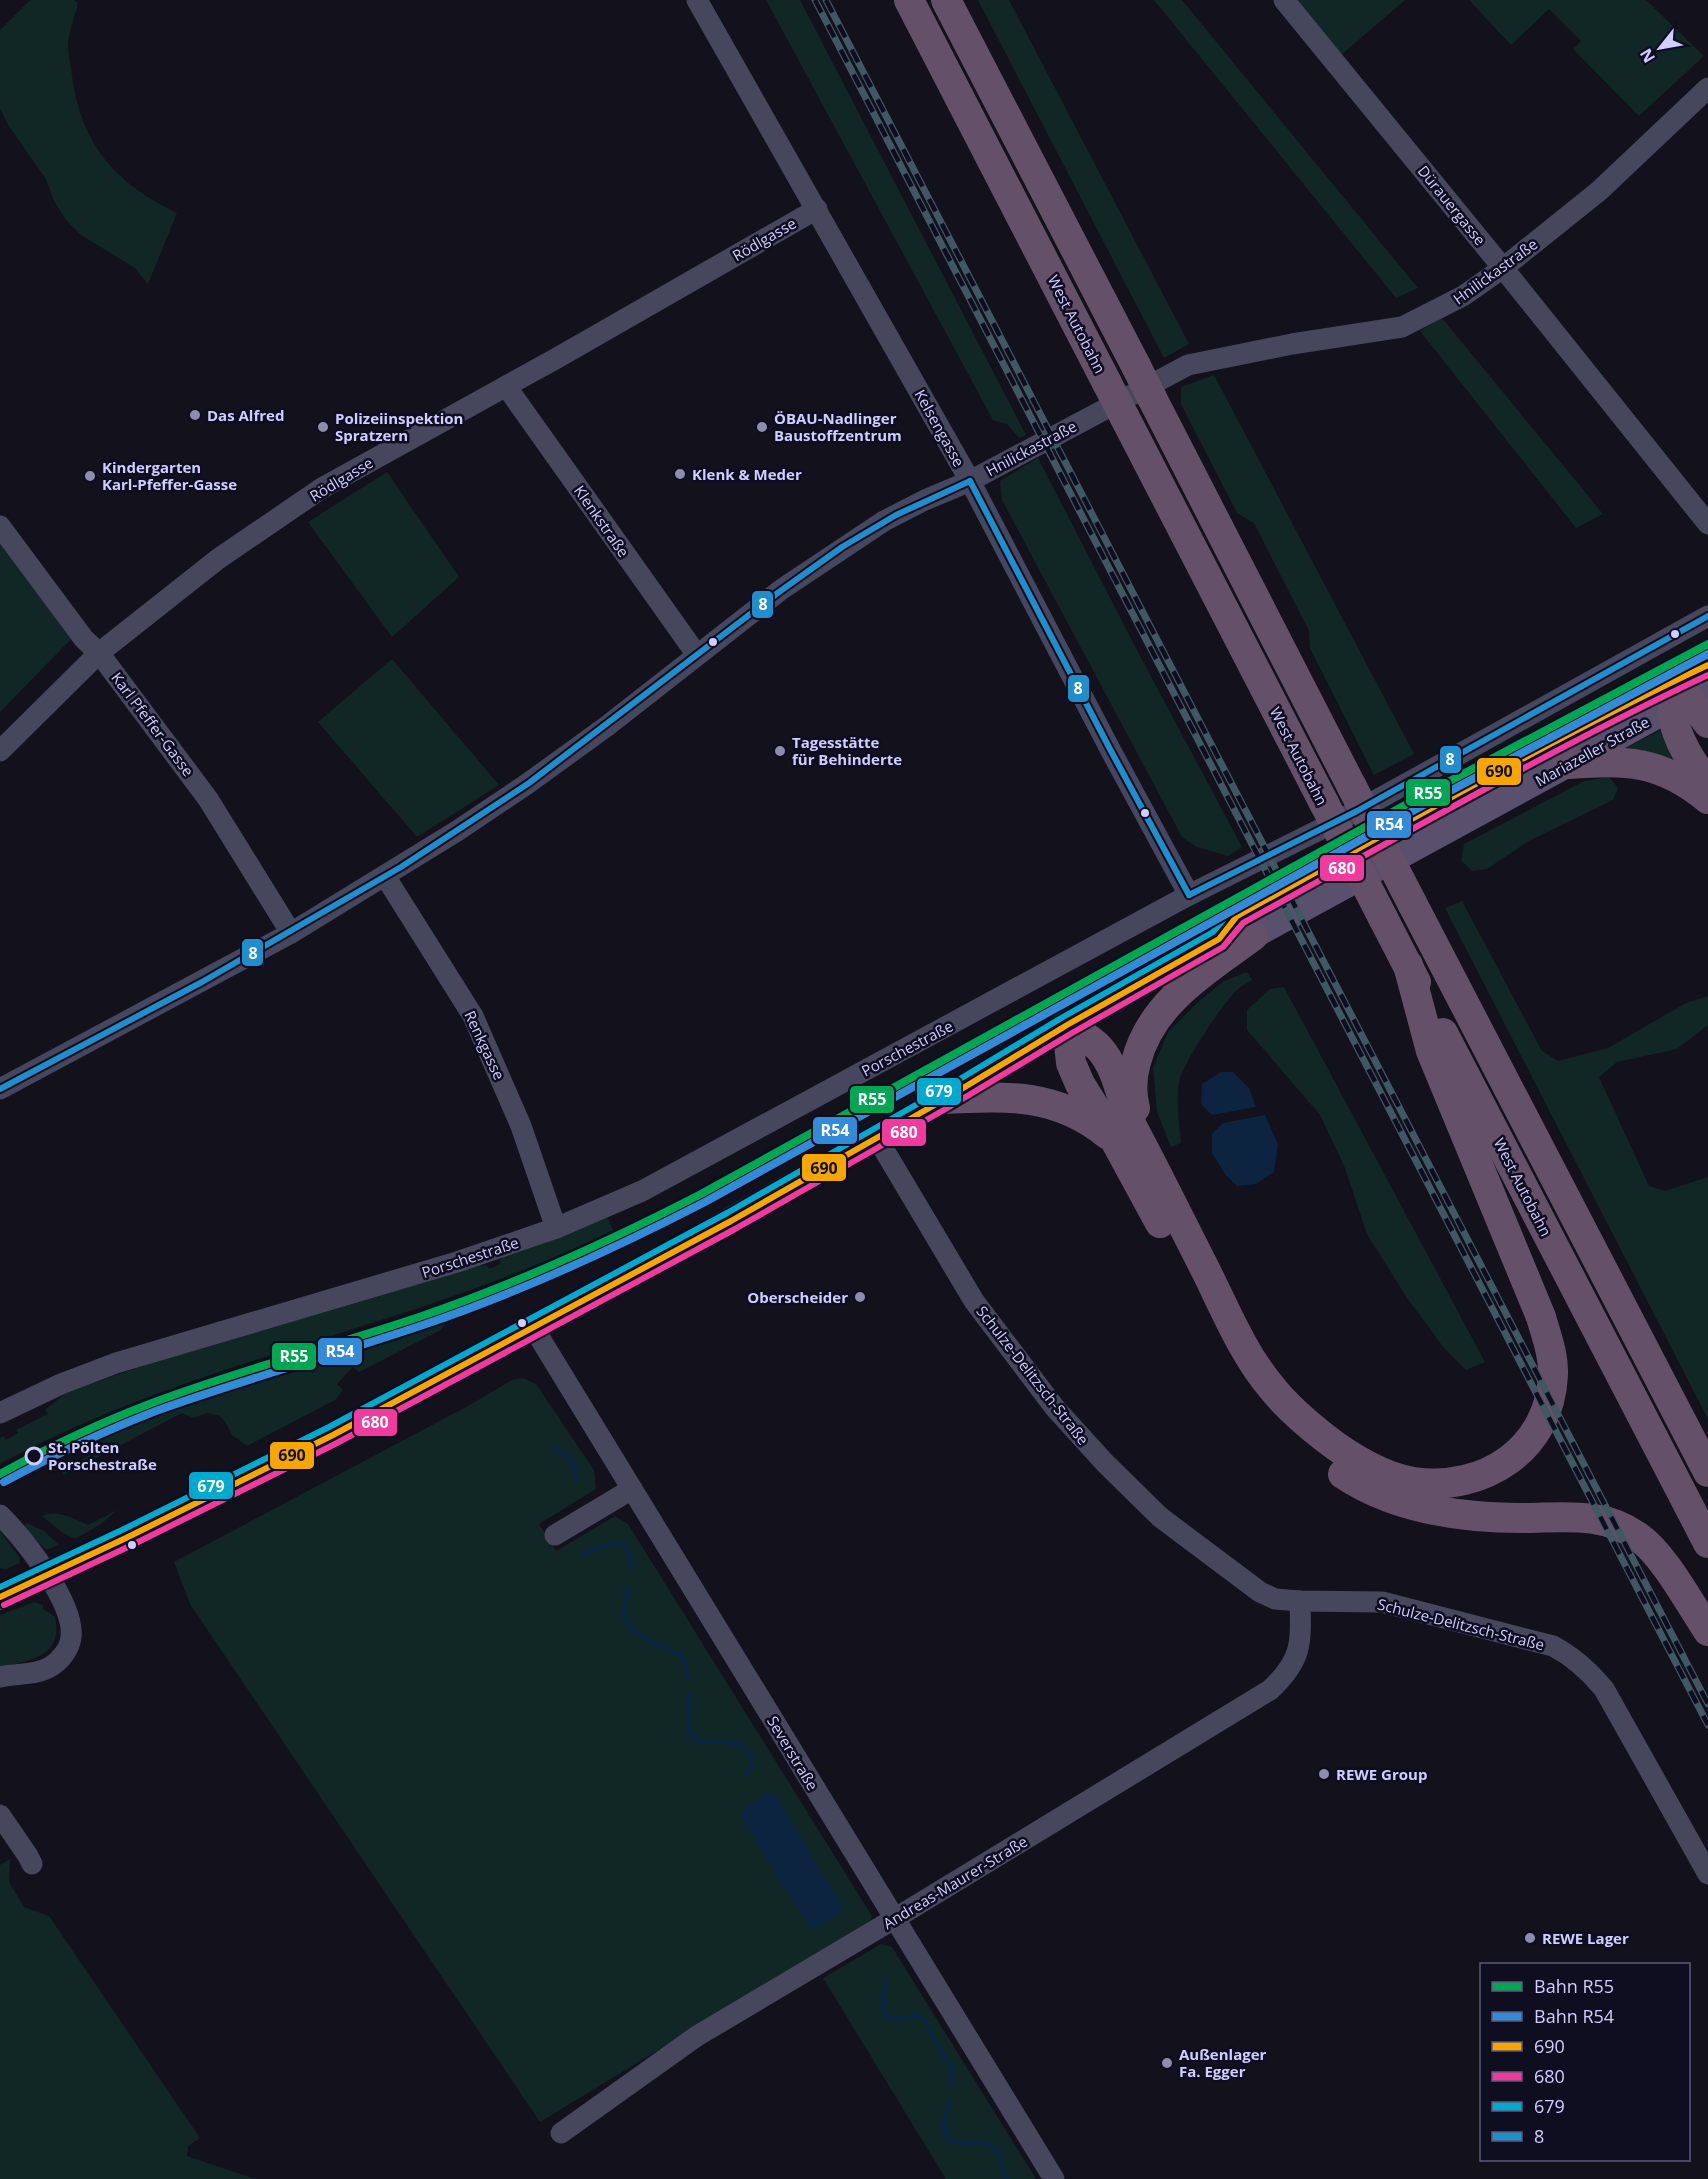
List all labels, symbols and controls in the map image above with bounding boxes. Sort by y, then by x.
north arrow [1630,18,1690,78]
text: N [1634,44,1660,67]
street label: Dürauergasse [1414,161,1490,249]
street label: Rödlgasse [728,213,800,265]
street label: Hnilickastraße [1449,234,1541,308]
street label: West Autobahn [1044,272,1110,376]
street label: Kelsengasse [911,386,969,470]
place label: Das Alfred [207,405,284,425]
marker: Das Alfred [188,408,202,422]
place label: Polizeiinspektion Spratzern [335,408,463,445]
place label: ÖBAU-Nadlinger Baustoffzentrum [774,408,902,445]
street label: Hnilickastraße [982,416,1080,480]
marker: Polizeiinspektion Spratzern [316,420,330,434]
marker: ÖBAU-Nadlinger Baustoffzentrum [755,420,769,434]
street label: Rödlgasse [306,452,376,506]
place label: Kindergarten Karl-Pfeffer-Gasse [102,457,237,494]
place label: Klenk & Meder [692,464,802,484]
marker: Klenk & Meder [673,467,687,481]
marker: Kindergarten Karl-Pfeffer-Gasse [83,469,97,483]
street label: Klenkstraße [570,481,634,561]
line badge: 8 [751,590,774,619]
text: 8 [758,593,768,615]
unlabelled marker [1669,628,1681,640]
unlabelled marker [707,636,719,648]
street label: Karl Pfeffer-Gasse [107,668,199,780]
line badge: 8 [1067,674,1090,703]
text: 8 [1073,677,1083,699]
street label: West Autobahn [1266,704,1332,808]
street label: Mariazeller Straße [1531,711,1653,791]
place label: Tagesstätte für Behinderte [792,732,902,769]
marker: Tagesstätte für Behinderte [773,744,787,758]
line badge: 8 [1439,745,1462,774]
text: 8 [1445,748,1455,770]
line badge: 690 [1476,757,1522,786]
text: 690 [1485,760,1513,782]
line badge: R55 [1405,778,1451,807]
text: R55 [1414,782,1442,804]
unlabelled marker [1139,807,1151,819]
line badge: R54 [1366,810,1412,839]
text: R54 [1375,813,1403,835]
line badge: 680 [1319,854,1365,882]
text: 680 [1328,857,1356,879]
line badge: 8 [241,938,264,967]
text: 8 [248,942,258,964]
street label: Renkgasse [460,1007,510,1083]
street label: Porschestraße [858,1015,956,1081]
line badge: 679 [916,1077,962,1106]
text: 679 [925,1080,953,1102]
line badge: R55 [849,1085,895,1114]
text: R55 [858,1088,886,1110]
line badge: R54 [812,1116,858,1145]
line badge: 680 [881,1118,927,1147]
text: R54 [821,1119,849,1141]
text: 680 [890,1121,918,1143]
street label: West Autobahn [1490,1135,1556,1239]
line badge: 690 [801,1153,847,1182]
text: 690 [810,1157,838,1179]
street label: Porschestraße [419,1232,521,1282]
place label: Oberscheider [747,1287,848,1307]
marker: Oberscheider [853,1290,867,1304]
street label: Schulze-Delitzsch-Straße [972,1301,1094,1449]
unlabelled marker [516,1317,528,1329]
line badge: R54 [317,1337,363,1366]
text: R54 [326,1340,354,1362]
line badge: R55 [271,1342,317,1371]
text: R55 [280,1345,308,1367]
line badge: 680 [353,1408,398,1437]
text: 680 [361,1411,389,1433]
place label: St. Pölten Porschestraße [48,1437,157,1474]
line badge: 690 [269,1441,315,1470]
text: 690 [278,1444,306,1466]
marker: St. Pölten Porschestraße [25,1447,43,1465]
line badge: 679 [188,1471,234,1500]
text: 679 [197,1475,225,1497]
unlabelled marker [126,1539,138,1551]
street label: Schulze-Delitzsch-Straße [1375,1594,1547,1654]
street label: Severstraße [763,1712,823,1794]
place label: REWE Group [1336,1764,1427,1784]
marker: REWE Group [1317,1767,1331,1781]
street label: Andreas-Maurer-Straße [879,1831,1031,1933]
place label: REWE Lager [1542,1928,1629,1948]
marker: REWE Lager [1523,1931,1537,1945]
legend [1480,1963,1690,2161]
text: Bahn R55 [1534,1974,1614,1998]
text: Bahn R54 [1534,2004,1614,2028]
text: 690 [1534,2034,1565,2058]
place label: Außenlager Fa. Egger [1179,2044,1267,2081]
marker: Außenlager Fa. Egger [1160,2056,1174,2070]
text: 680 [1534,2064,1565,2088]
text: 679 [1534,2094,1565,2118]
text: 8 [1534,2124,1544,2148]

